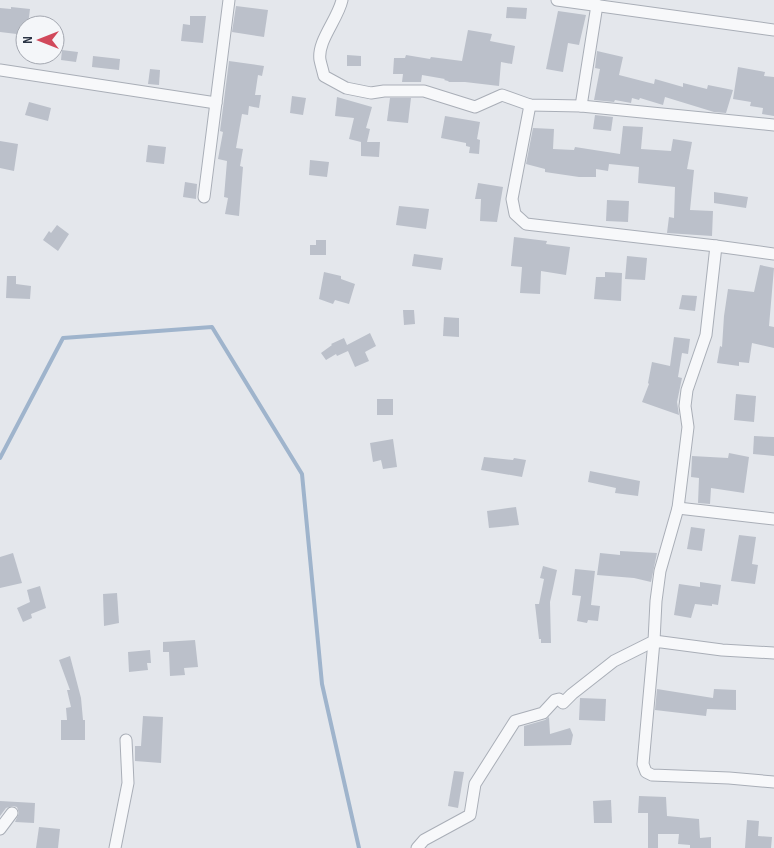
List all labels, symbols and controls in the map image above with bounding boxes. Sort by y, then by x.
north arrow [15,15,65,65]
text: N [19,36,36,44]

